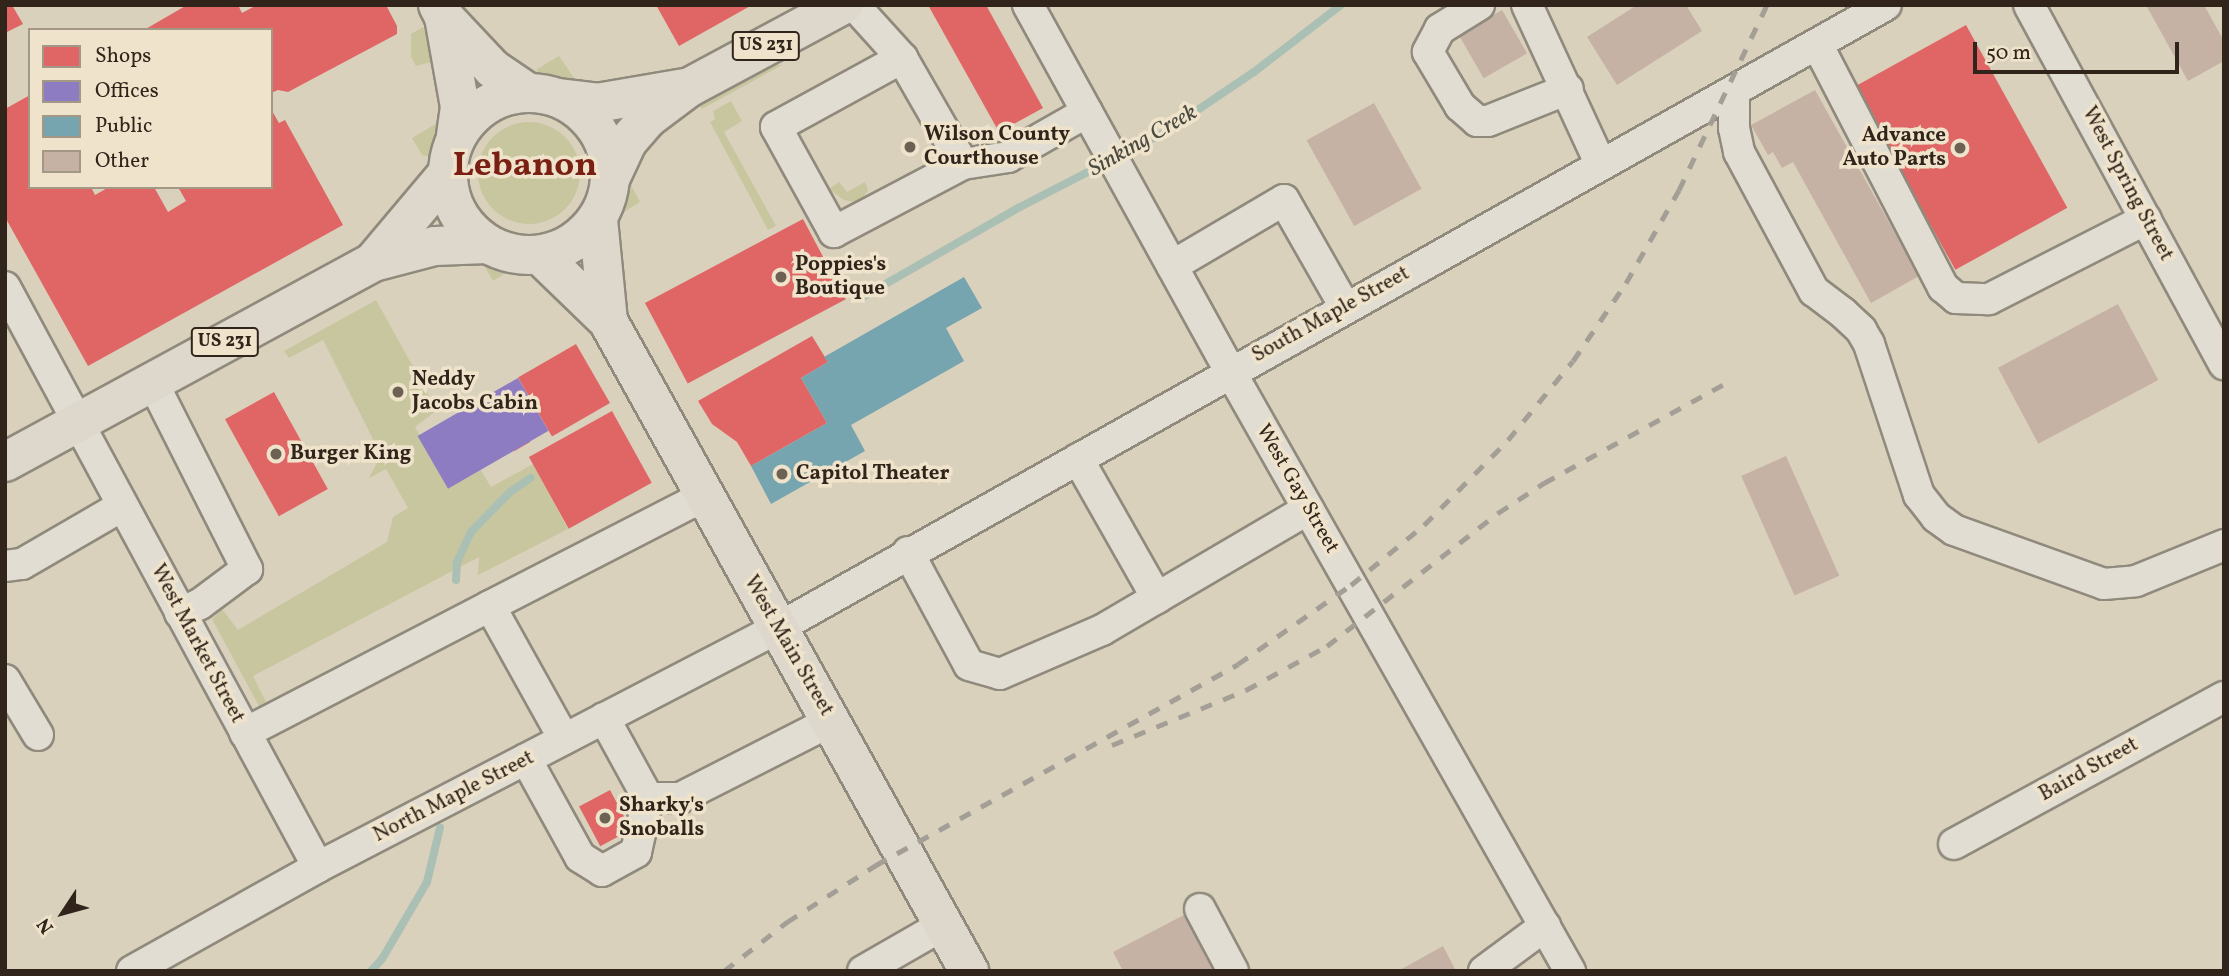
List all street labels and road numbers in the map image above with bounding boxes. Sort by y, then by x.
road number: US 231 [731,30,801,61]
street label: West Spring Street [2076,103,2178,265]
street label: South Maple Street [1248,261,1414,369]
road number: US 231 [190,326,260,358]
street label: West Gay Street [1250,420,1344,558]
street label: West Market Street [144,560,250,728]
street label: West Main Street [738,571,838,721]
street label: Baird Street [2035,732,2143,808]
street label: North Maple Street [369,746,539,848]

